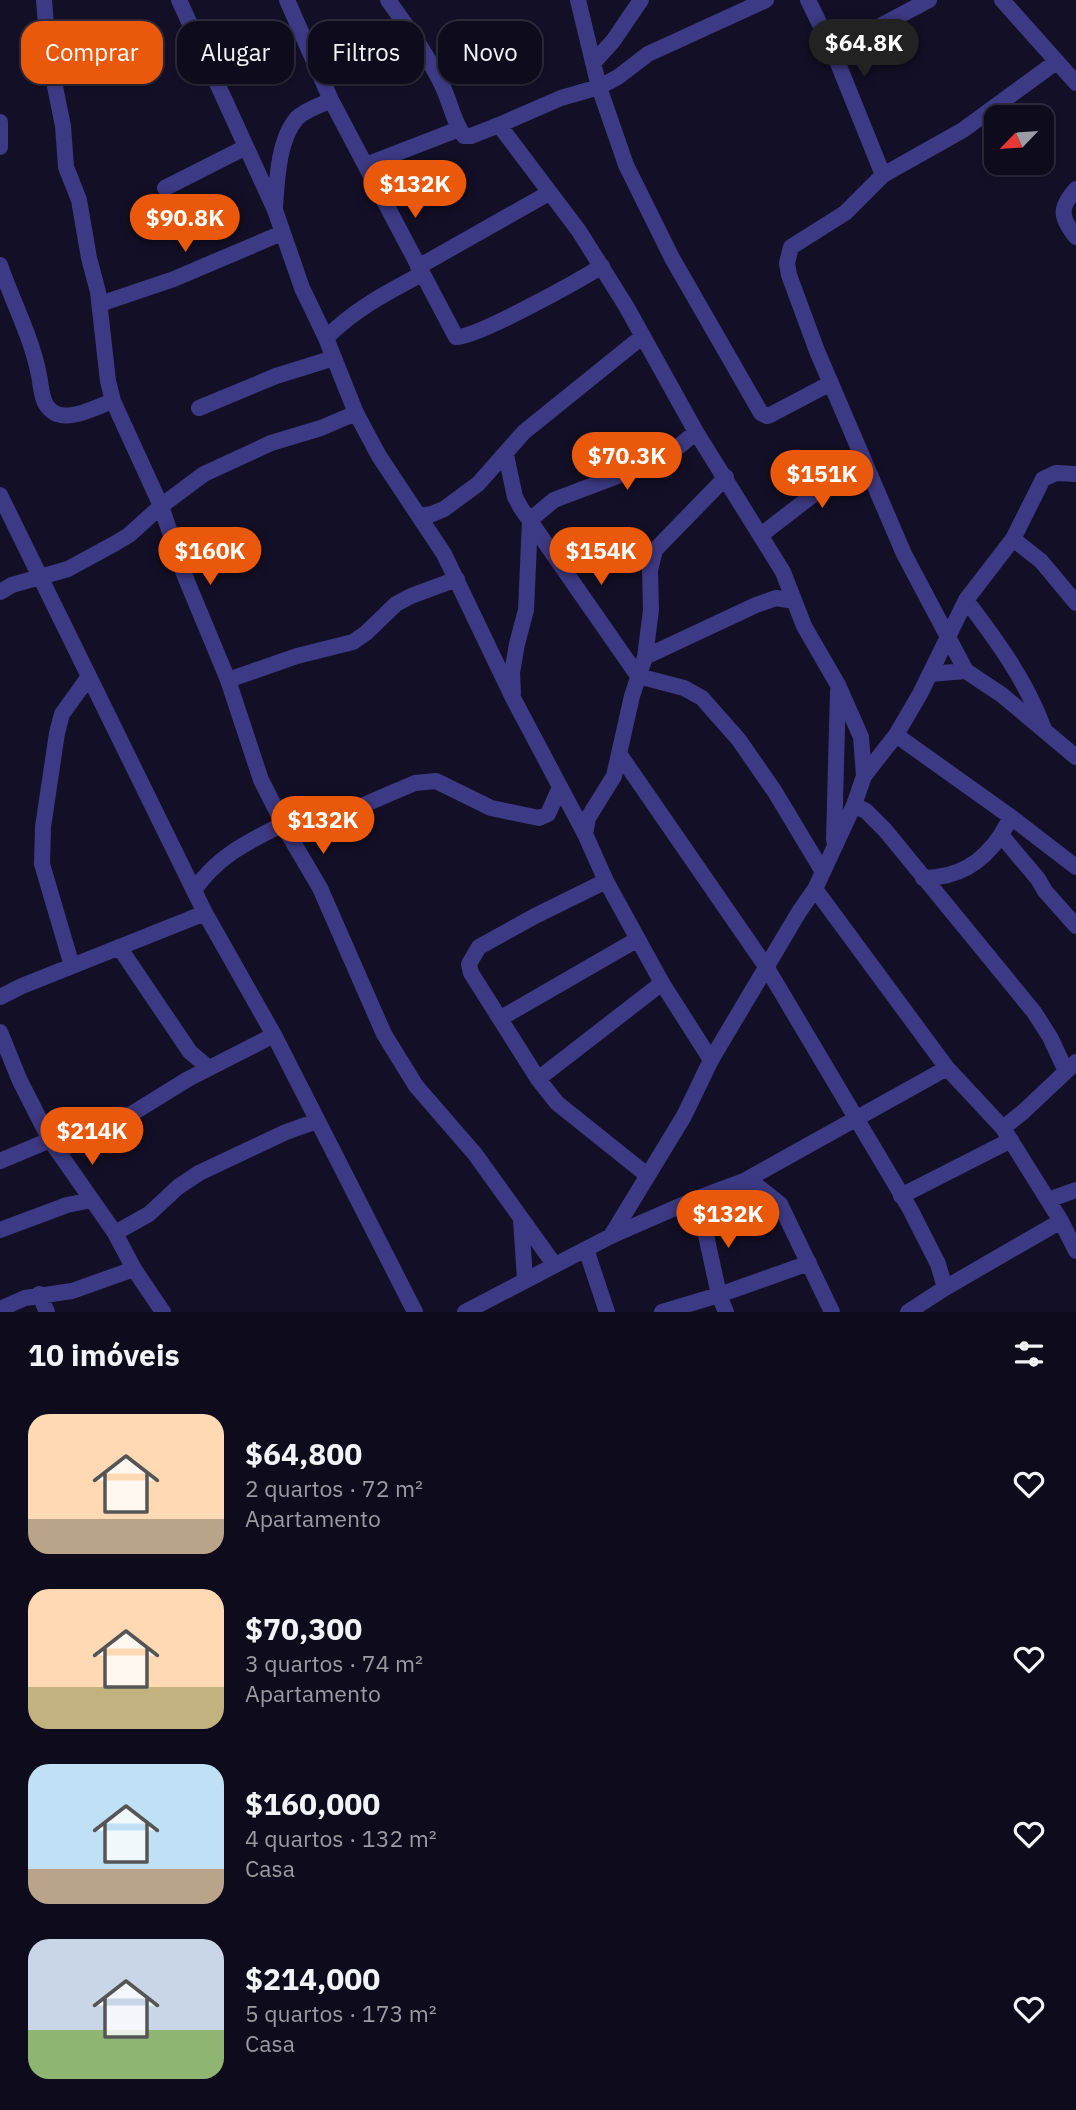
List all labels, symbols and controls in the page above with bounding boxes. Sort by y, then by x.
pin: $64.8K [807,20,921,79]
chip: Comprar [21,21,163,84]
chip: Alugar [177,21,294,84]
chip: Filtros [308,21,424,84]
chip: Novo [438,21,542,84]
text: $64.8K [825,27,903,57]
north arrow [984,105,1054,175]
map controls [984,105,1054,175]
pin: $132K [366,160,464,220]
text: $132K [379,168,451,198]
pin: $90.8K [128,194,242,254]
text: $90.8K [146,202,224,232]
pin: $70.3K [570,433,684,492]
text: $70.3K [588,440,666,470]
pin: $151K [773,450,871,510]
text: $151K [786,458,858,488]
pin: $160K [161,528,259,587]
pin: $154K [552,528,650,587]
text: $160K [174,535,246,565]
text: $154K [565,535,637,565]
pin: $132K [274,796,372,856]
text: $132K [287,804,359,834]
pin: $214K [43,1108,141,1167]
text: $214K [56,1115,128,1145]
pin: $132K [679,1190,777,1250]
text: $132K [692,1198,764,1228]
text: 10 imóveis [28,1335,180,1374]
icon: filters [1010,1335,1048,1373]
text: $64,800 [245,1434,362,1473]
icon: home [84,1442,168,1526]
icon: heart [1010,1465,1048,1503]
text: 2 quartos · 72 m² [245,1473,423,1503]
text: Apartamento [245,1503,381,1533]
text: $70,300 [245,1609,362,1648]
icon: home [84,1617,168,1701]
icon: heart [1010,1640,1048,1678]
text: 3 quartos · 74 m² [245,1648,423,1678]
text: Apartamento [245,1678,381,1708]
text: $160,000 [245,1784,380,1823]
icon: home [84,1792,168,1876]
icon: heart [1010,1815,1048,1853]
text: 4 quartos · 132 m² [245,1823,437,1853]
text: Casa [245,1853,295,1883]
text: $214,000 [245,1959,380,1998]
icon: home [84,1967,168,2051]
icon: heart [1010,1990,1048,2028]
text: 5 quartos · 173 m² [245,1998,437,2028]
text: Casa [245,2028,295,2058]

